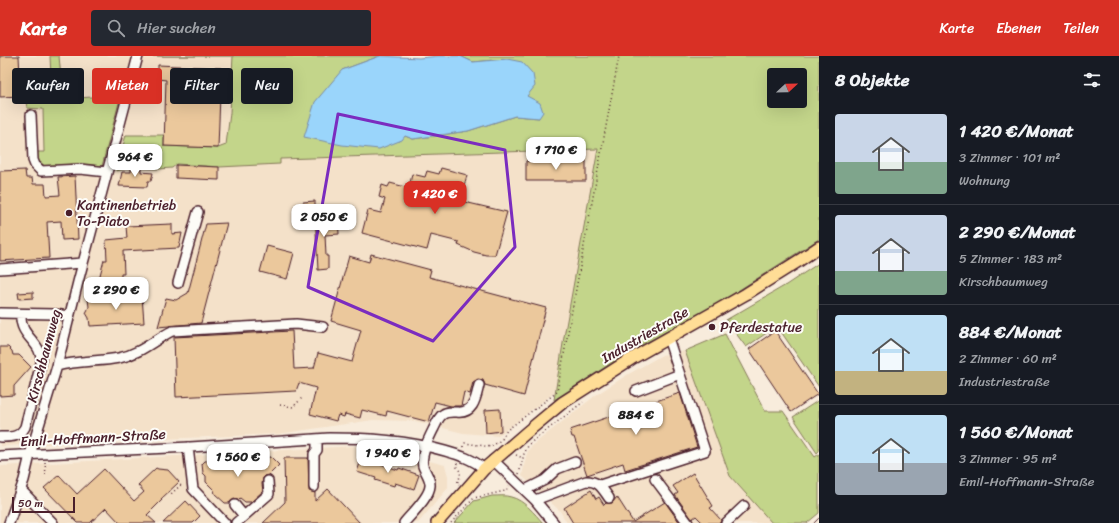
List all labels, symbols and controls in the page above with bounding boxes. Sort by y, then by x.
search box [91,10,371,46]
text: Karte [20,12,67,45]
text: Hier suchen [137,15,216,41]
text: Karte [940,16,974,41]
text: Ebenen [996,16,1041,41]
text: Teilen [1063,16,1099,41]
icon: search [105,17,127,39]
text: 8 Objekte [835,65,909,95]
chip: Kaufen [12,68,84,104]
chip: Mieten [92,68,162,104]
chip: Filter [170,68,233,104]
chip: Neu [241,68,293,104]
north arrow [767,68,807,108]
map controls [767,68,807,108]
icon: filters [1081,69,1103,91]
text: 1 420 €/Monat [959,116,1074,146]
icon: home [867,130,915,178]
pin: 1 710 € [519,137,593,171]
text: 1 710 € [535,138,577,161]
pin: 964 € [107,144,163,178]
text: 964 € [117,145,153,168]
text: 3 Zimmer · 101 m² [959,146,1060,169]
text: Wohnung [959,169,1010,192]
pin: 1 420 € [398,181,472,215]
text: 1 420 € [413,182,457,205]
place label: Kantinenbetrieb To-Piato [77,193,177,234]
pin: 2 050 € [287,204,361,238]
text: 2 050 € [300,205,348,228]
marker: Kantinenbetrieb To-Piato [64,208,74,218]
text: 2 290 €/Monat [959,217,1076,247]
icon: home [867,231,915,279]
text: 5 Zimmer · 183 m² [959,247,1062,270]
text: Kirschbaumweg [959,270,1048,293]
pin: 2 290 € [79,277,153,311]
text: 2 290 € [93,278,139,301]
street label: Industriestraße [596,300,694,371]
street label: Kirschbaumweg [20,307,68,405]
place label: Pferdestatue [720,315,802,340]
text: 884 €/Monat [959,317,1062,347]
marker: Pferdestatue [707,322,717,332]
icon: home [867,331,915,379]
text: 2 Zimmer · 60 m² [959,347,1057,370]
text: Industriestraße [959,370,1050,393]
pin: 884 € [608,402,664,436]
text: 884 € [618,403,654,426]
text: 1 560 €/Monat [959,417,1073,447]
street label: Emil-Hoffmann-Straße [20,422,166,454]
icon: home [867,431,915,479]
pin: 1 940 € [351,440,425,474]
text: 1 940 € [365,441,411,464]
pin: 1 560 € [201,444,275,478]
text: 1 560 € [216,445,260,468]
text: 3 Zimmer · 95 m² [959,447,1057,470]
text: Emil-Hoffmann-Straße [959,470,1094,493]
text: 50 m [18,494,43,513]
scale bar [12,495,75,514]

